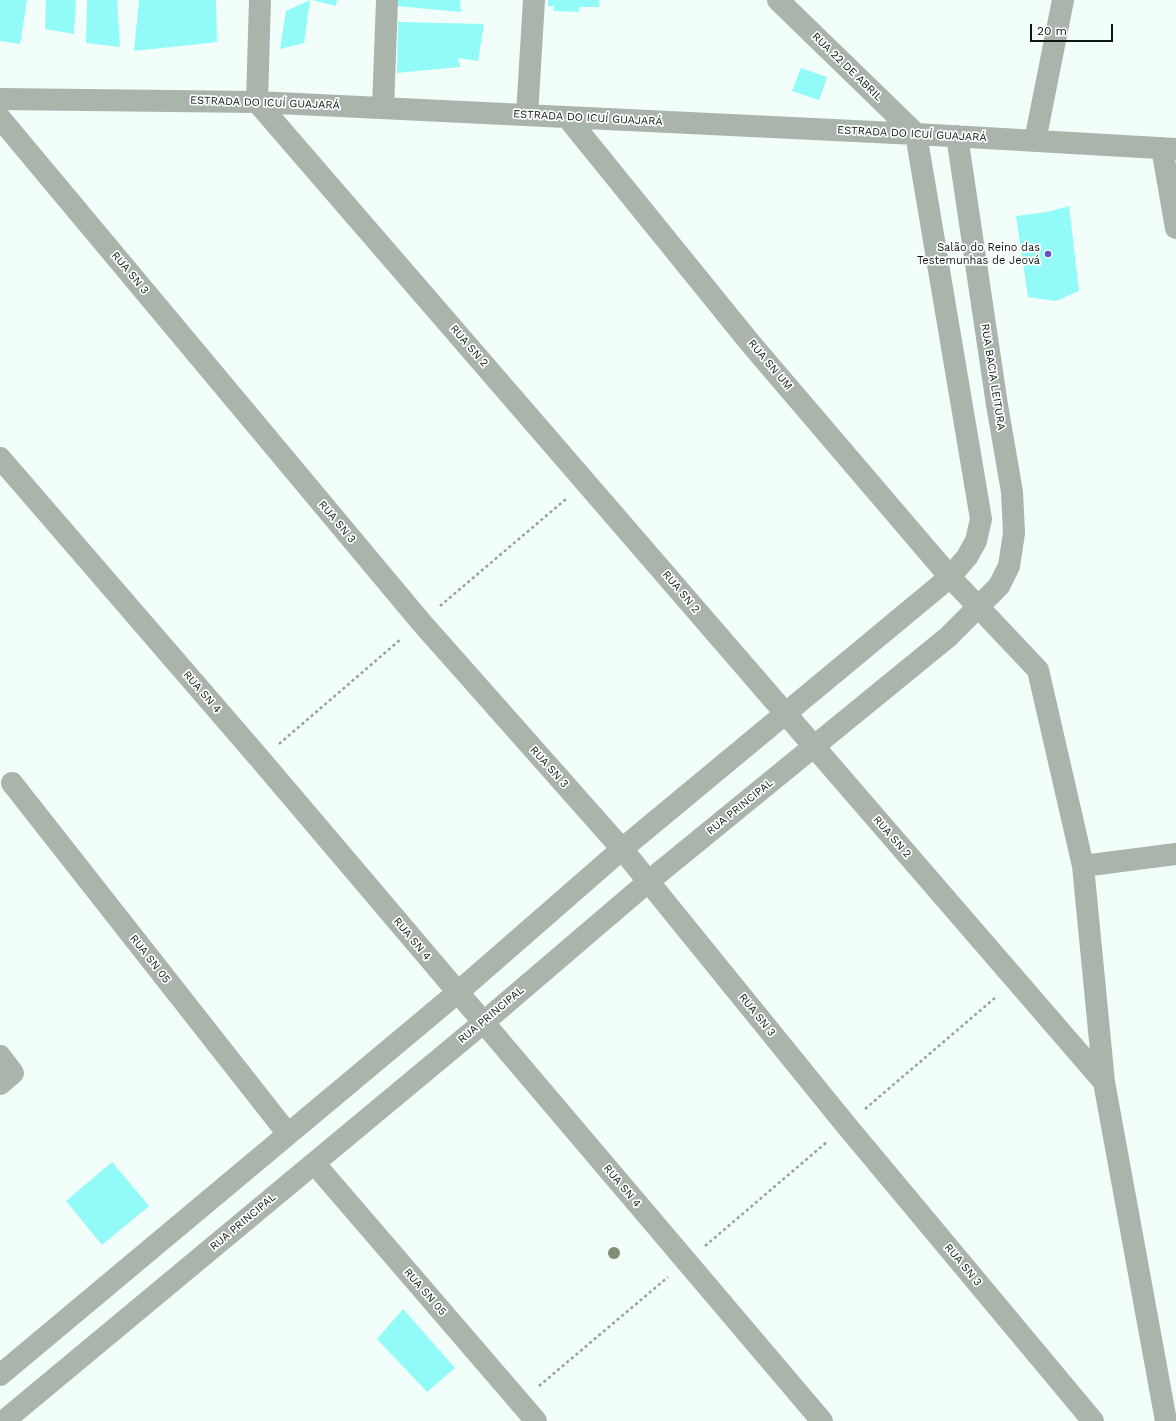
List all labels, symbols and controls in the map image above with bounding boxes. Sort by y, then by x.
scale bar [1032,16,1115,42]
text: 20 m [1037,24,1067,38]
street label: RUA 22 DE ABRIL [809,30,885,104]
street label: ESTRADA DO ICUÍ GUAJARÁ [190,94,340,112]
street label: ESTRADA DO ICUÍ GUAJARÁ [513,107,663,129]
street label: ESTRADA DO ICUÍ GUAJARÁ [837,123,987,145]
place label: Salão do Reino das Testemunhas de Jeová [917,241,1040,267]
street label: RUA SN 3 [109,249,151,297]
marker: Salão do Reino das Testemunhas de Jeová [1043,249,1053,259]
street label: RUA SN 2 [447,322,491,370]
street label: RUA BACIA LEITURA [978,323,1008,431]
street label: RUA SN UM [745,337,795,393]
street label: RUA SN 3 [316,498,358,546]
street label: RUA SN 2 [660,568,702,616]
street label: RUA SN 4 [180,668,224,716]
street label: RUA SN 3 [527,744,571,790]
street label: RUA PRINCIPAL [704,776,776,838]
street label: RUA SN 2 [870,813,914,861]
street label: RUA SN 4 [390,915,434,963]
street label: RUA SN 05 [127,932,173,986]
street label: RUA PRINCIPAL [455,984,527,1046]
street label: RUA SN 3 [736,991,778,1039]
street label: RUA SN 4 [600,1162,644,1210]
street label: RUA PRINCIPAL [207,1191,279,1253]
street label: RUA SN 3 [942,1241,984,1289]
street label: RUA SN 05 [401,1266,449,1318]

